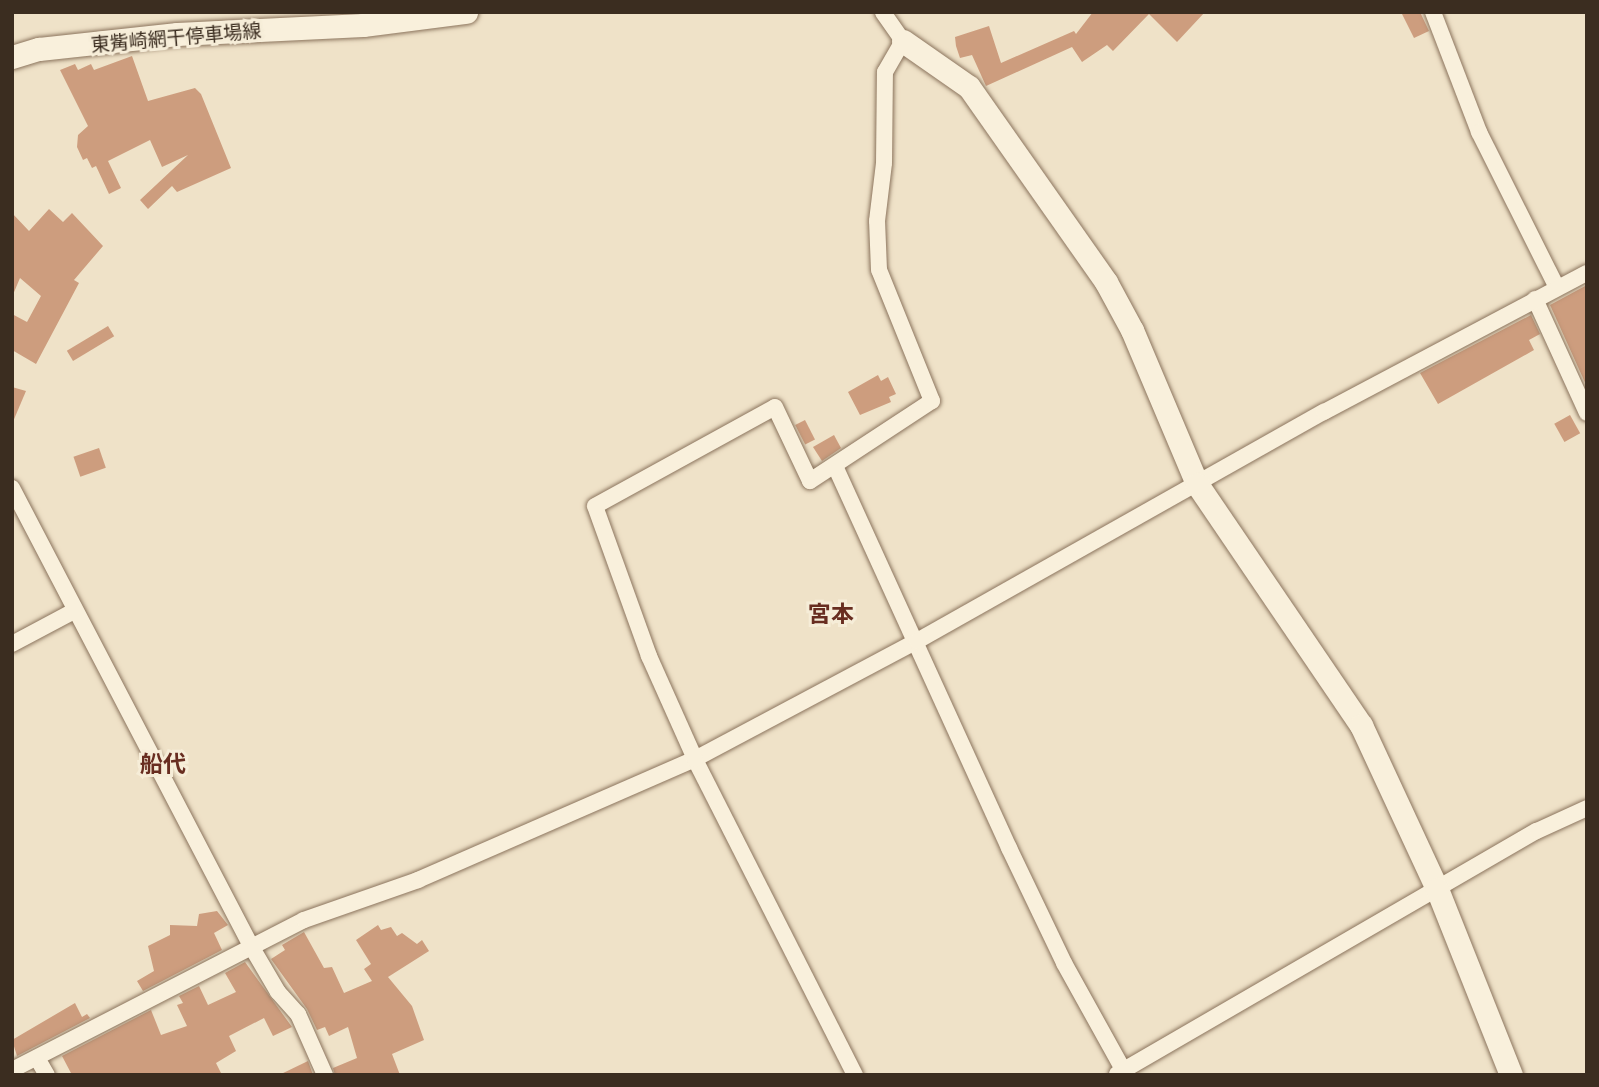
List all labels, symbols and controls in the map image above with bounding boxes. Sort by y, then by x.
street label: 東觜崎網干停車場線 [90,18,262,56]
district label: 宮本 [808,598,854,626]
district label: 船代 [140,748,186,776]

